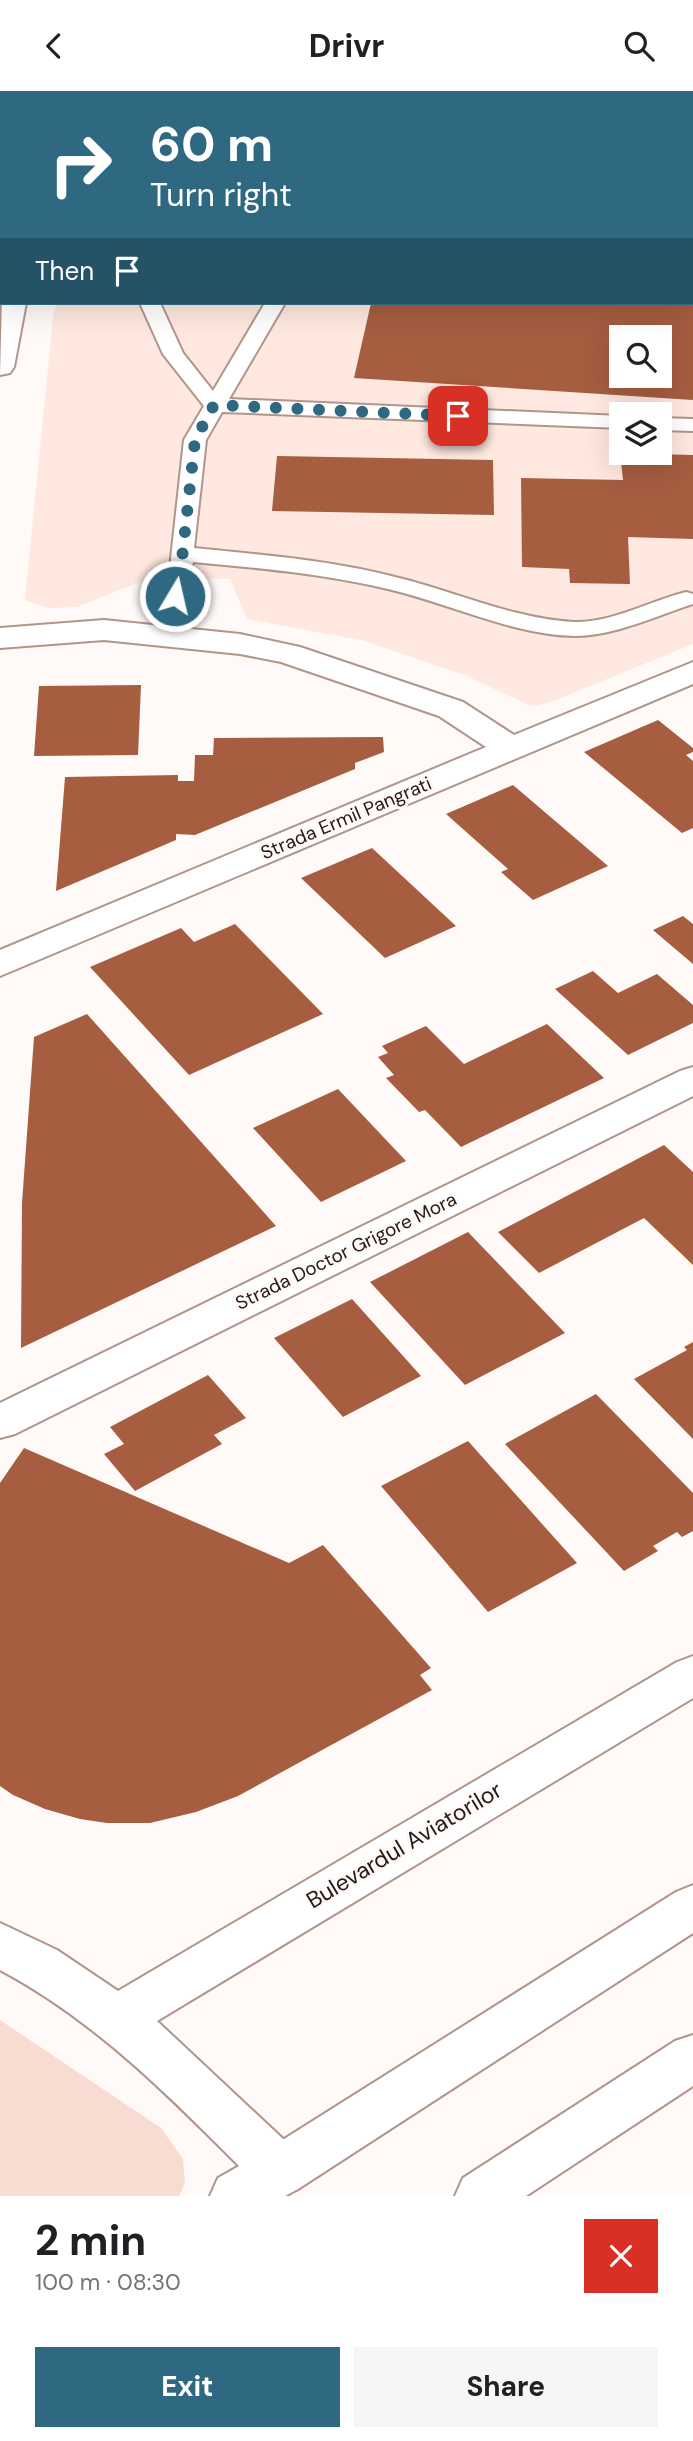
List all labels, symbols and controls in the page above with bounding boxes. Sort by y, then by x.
text: Drivr [309,25,384,67]
icon: back [35,27,73,65]
icon: search [620,27,658,65]
text: 60 m [150,112,273,176]
icon: right [35,119,126,210]
text: Turn right [150,174,292,216]
icon: arrive [108,252,146,290]
text: Then [35,254,94,288]
map controls [609,325,672,465]
button: search [609,325,672,388]
pin [428,386,488,446]
icon: arrive [439,397,477,435]
button: layers [609,402,672,465]
position arrow [138,559,212,633]
street label: Strada Ermil Pangrati [257,771,435,865]
street label: Strada Doctor Grigore Mora [231,1186,461,1316]
street label: Bulevardul Aviatorilor [301,1775,507,1915]
text: 2 min [35,2213,146,2268]
button: close [584,2219,658,2293]
text: 100 m · 08:30 [35,2267,181,2297]
button: Exit [35,2347,340,2427]
button: Share [354,2347,658,2427]

